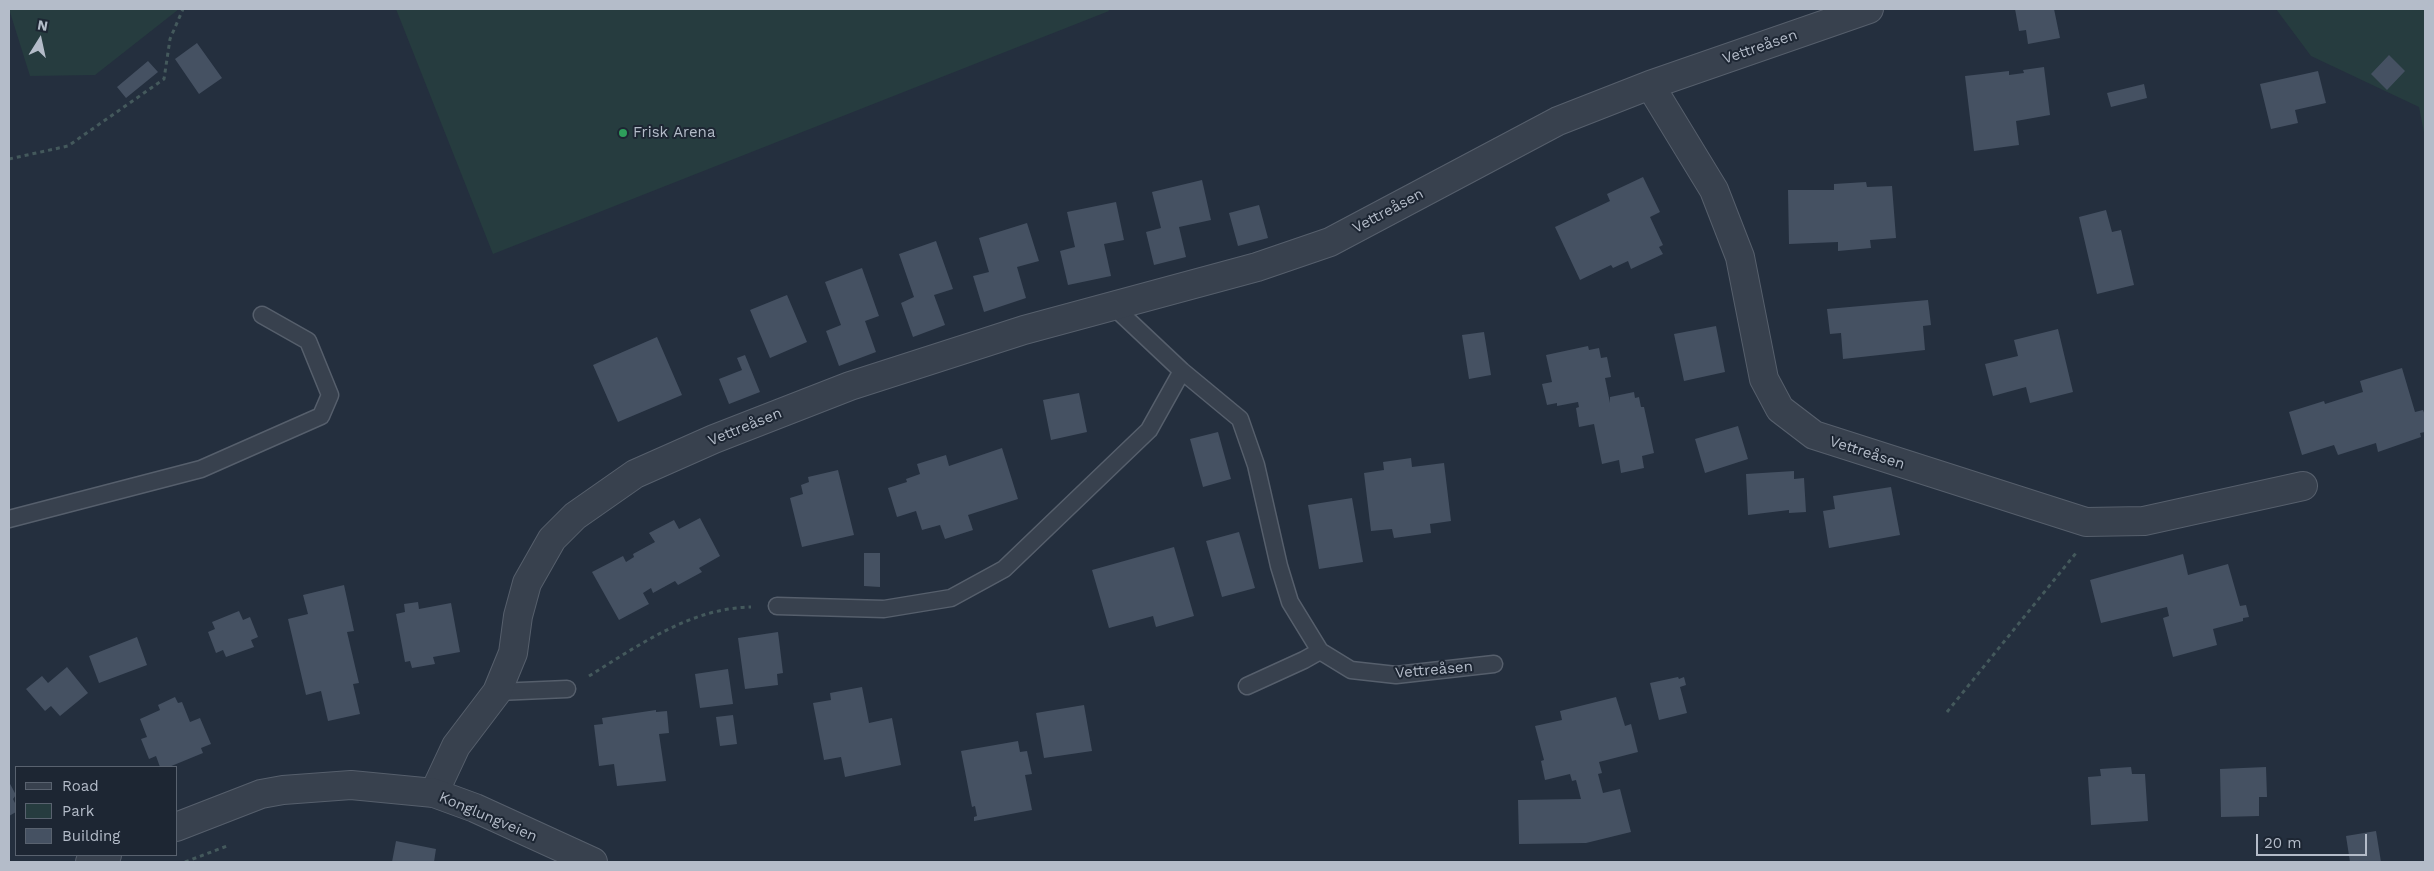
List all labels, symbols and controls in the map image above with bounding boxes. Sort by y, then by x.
north arrow [15,15,65,65]
text: N [36,16,49,34]
street label: Vettreåsen [1720,26,1800,68]
place label: Frisk Arena [633,124,715,142]
marker: Frisk Arena [617,127,629,139]
street label: Vettreåsen [1349,185,1427,237]
street label: Vettreåsen [705,404,785,450]
street label: Vettreåsen [1827,432,1907,474]
street label: Vettreåsen [1394,658,1474,682]
legend [15,766,178,856]
text: Road [62,777,99,795]
street label: Konglungveien [436,788,540,846]
text: Park [62,802,94,820]
scale bar [2259,824,2370,856]
text: Building [62,827,120,845]
text: 20 m [2264,834,2302,852]

